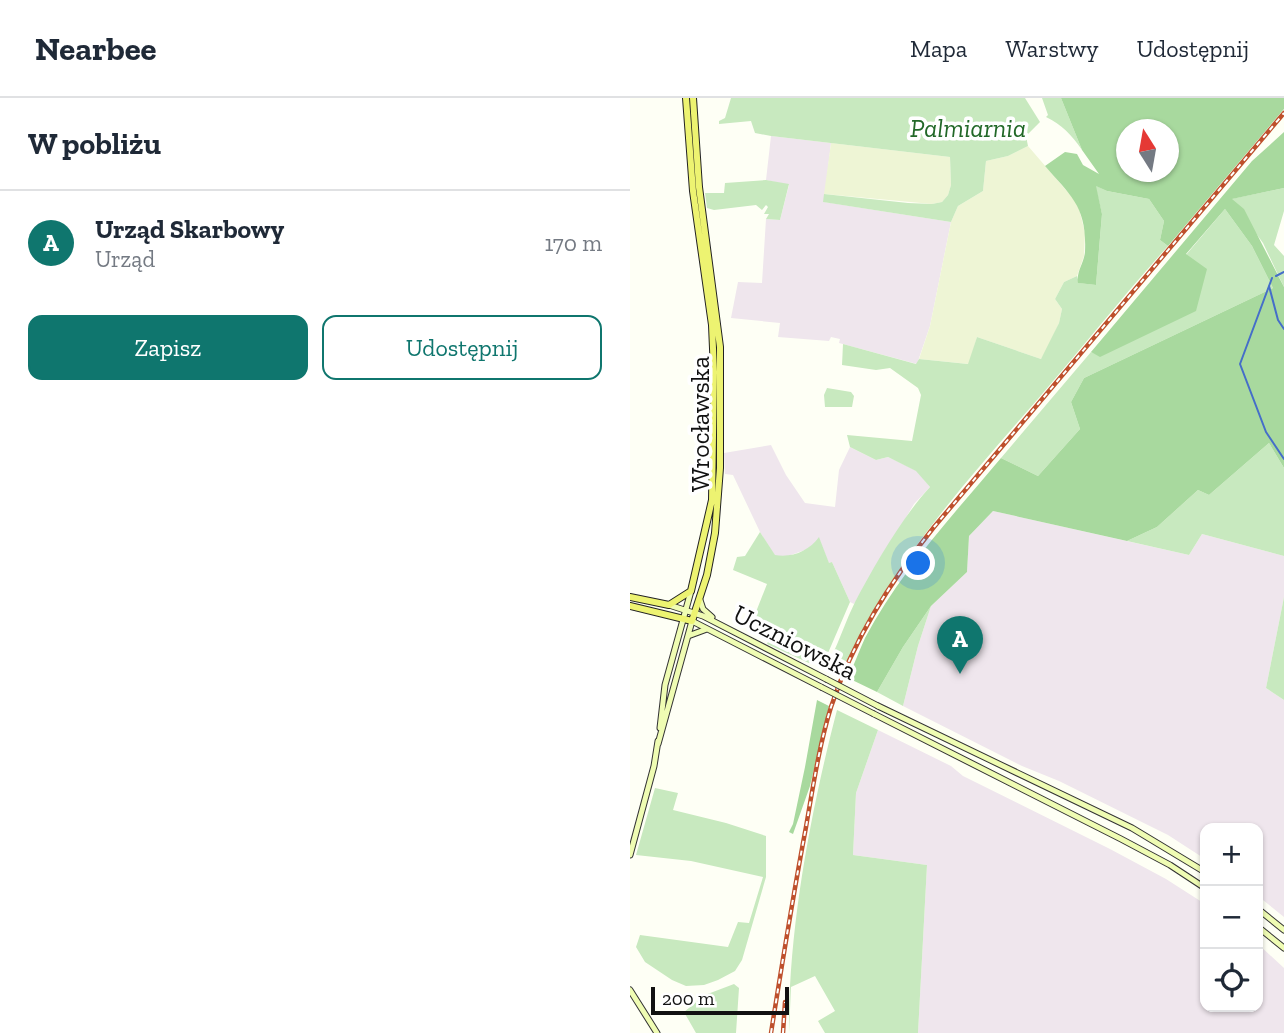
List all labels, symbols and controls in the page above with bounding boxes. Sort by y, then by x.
text: Nearbee [35,29,157,68]
text: Mapa [910,34,967,63]
text: Warstwy [1005,34,1099,63]
text: Udostępnij [1137,34,1249,63]
park label: Palmiarnia [910,112,1026,144]
north arrow [1116,119,1179,182]
text: W pobliżu [28,126,161,162]
text: Urząd Skarbowy [95,213,284,245]
text: A [43,229,59,257]
text: 170 m [544,229,602,257]
text: Urząd [95,245,155,273]
button: Zapisz [28,315,308,380]
button: Udostępnij [322,315,602,380]
street label: Wrocławska [684,356,716,492]
your location [901,546,935,580]
street label: Uczniowska [728,597,862,687]
pin: A [937,616,983,674]
map controls [1200,823,1263,1012]
button: + [1200,823,1263,886]
button: − [1200,886,1263,949]
button: locate [1200,949,1263,1012]
scale bar [651,984,789,1016]
text: 200 m [662,987,714,1010]

